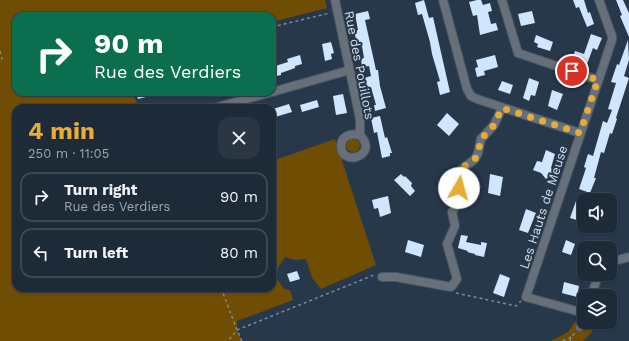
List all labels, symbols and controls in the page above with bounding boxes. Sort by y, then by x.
street label: Rue des Pouillots [342,9,377,121]
text: 90 m [94,27,164,60]
icon: right [28,28,80,80]
pin [555,54,589,88]
icon: arrive [561,60,583,82]
text: Rue des Verdiers [94,61,241,82]
text: 4 min [28,117,95,145]
button: close [218,117,260,159]
street label: Les Hauts de Meuse [516,144,571,271]
text: 250 m · 11:05 [28,146,109,161]
position arrow [438,167,480,209]
text: Turn right [64,181,137,199]
icon: right [30,186,52,208]
text: 90 m [220,188,258,206]
map controls [577,193,617,329]
button: sound [577,193,617,233]
text: Rue des Verdiers [64,199,170,214]
button: search [577,241,617,281]
icon: left [30,242,52,264]
text: Turn left [64,244,128,262]
text: 80 m [220,244,258,262]
button: layers [577,289,617,329]

